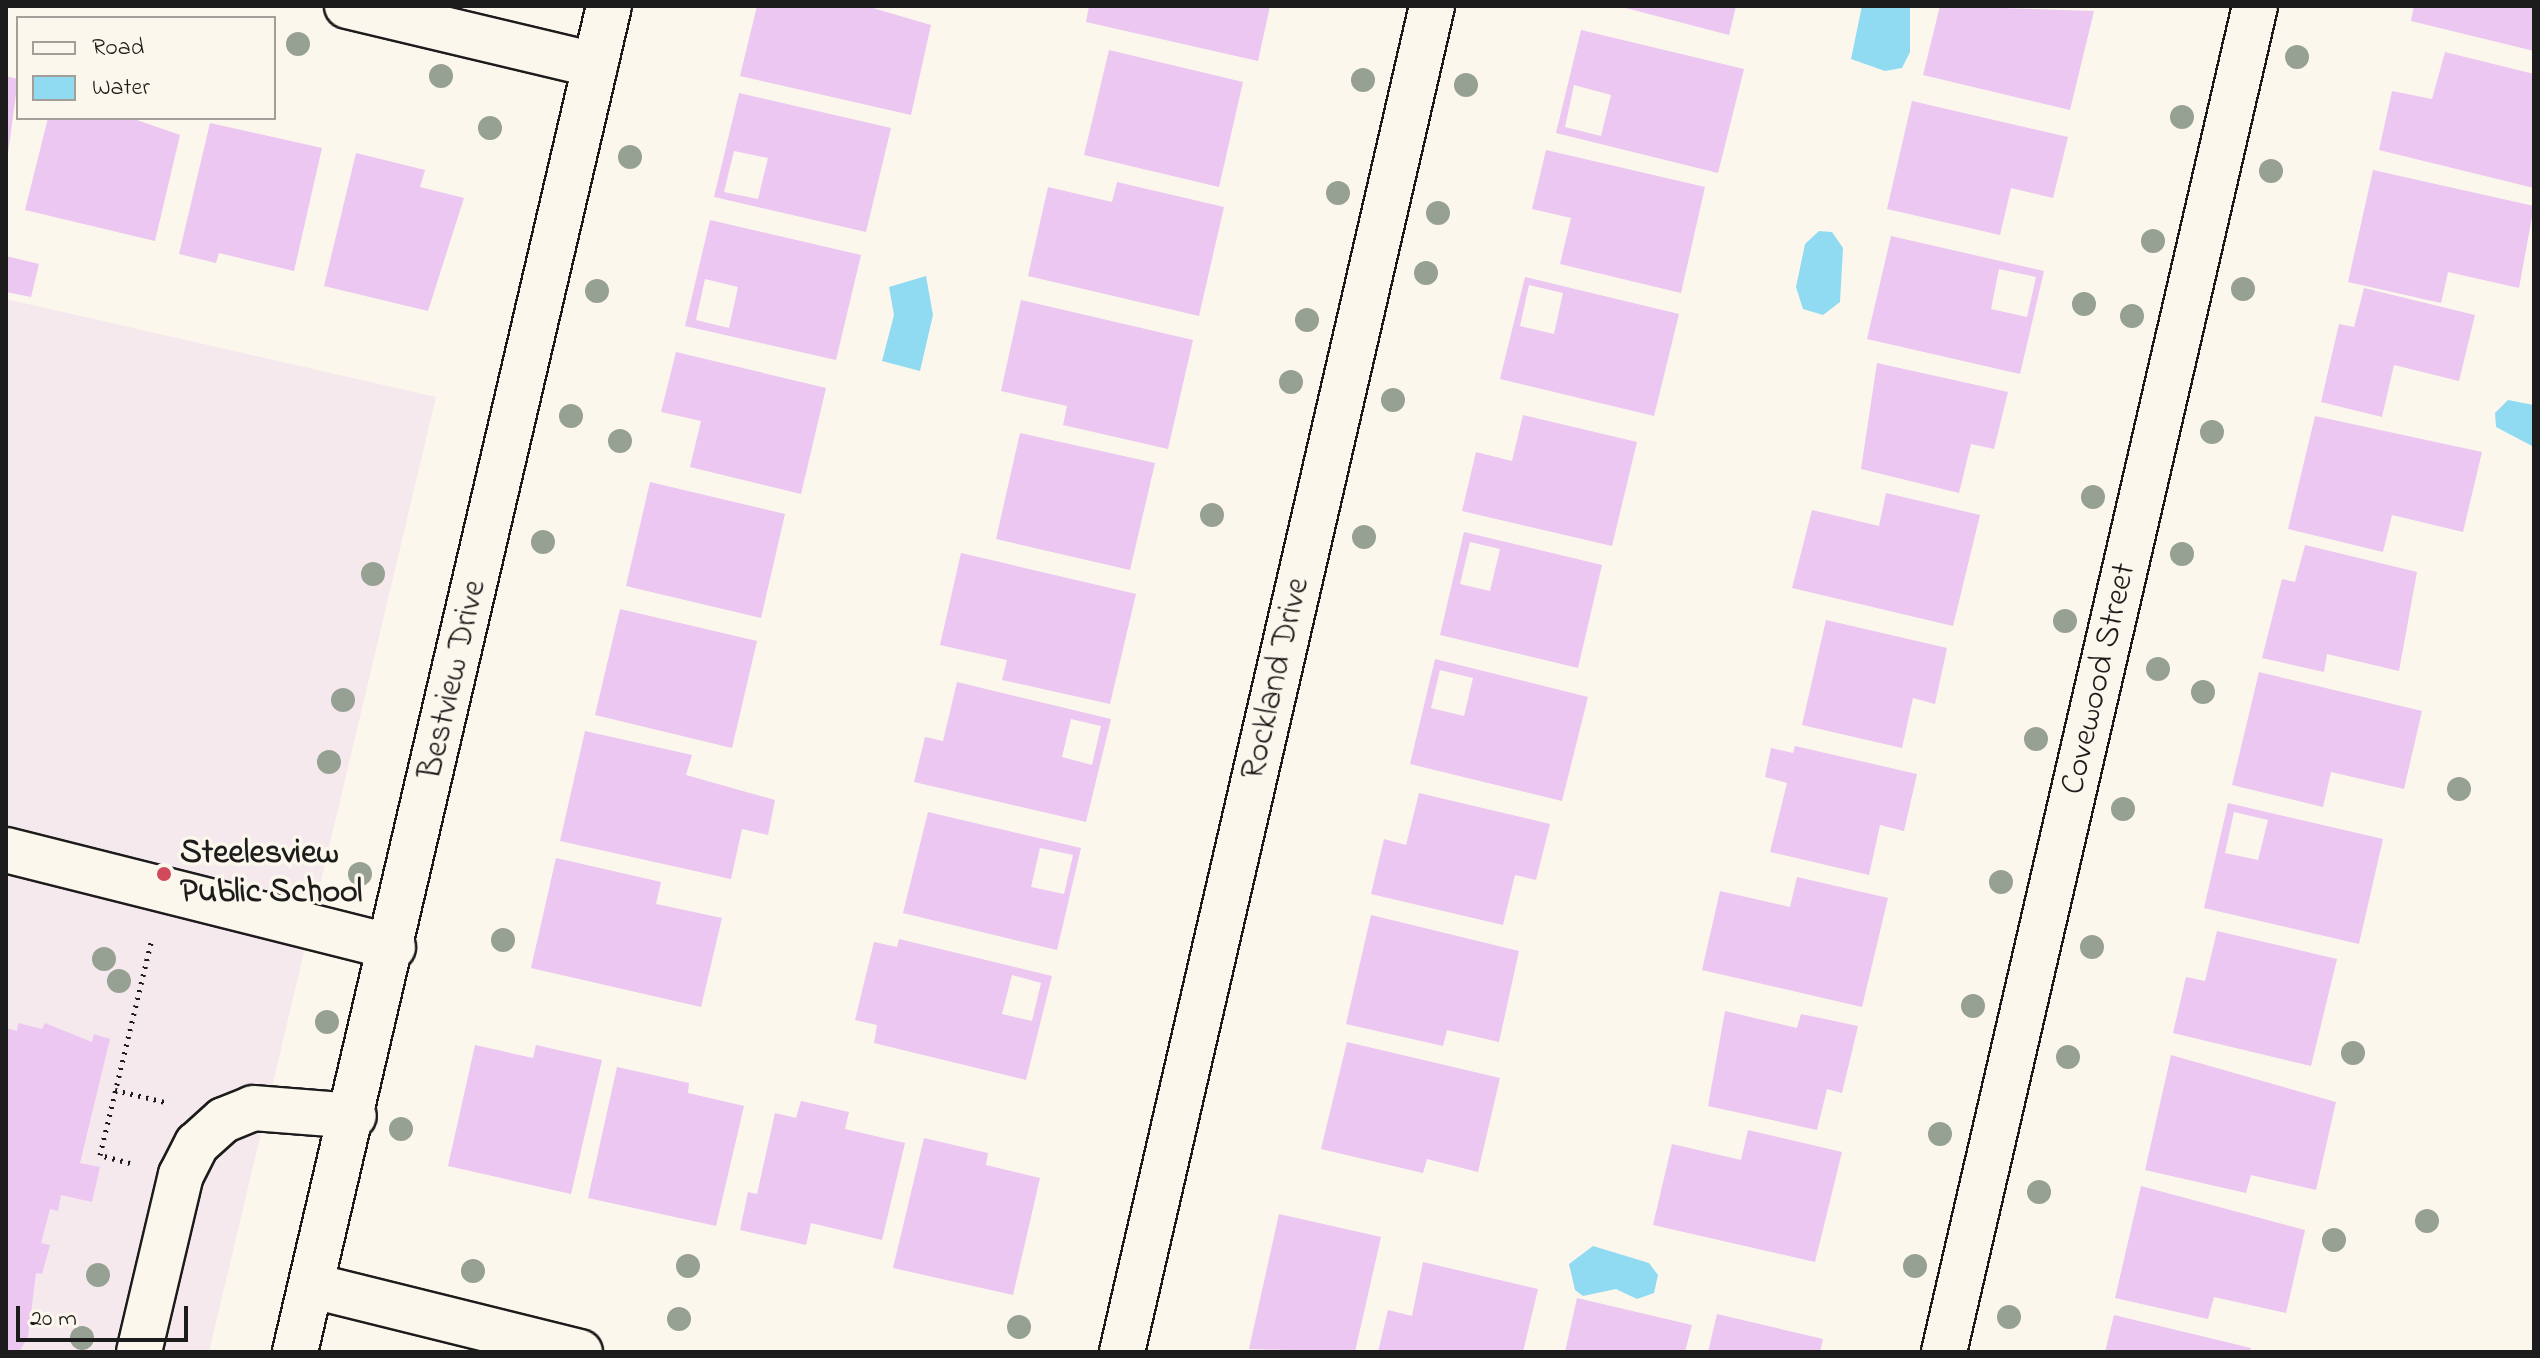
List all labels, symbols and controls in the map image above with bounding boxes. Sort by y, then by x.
legend [16,16,276,120]
text: Road [92,31,144,66]
text: Water [92,71,150,106]
street label: Covewood Street [2054,559,2146,799]
street label: Rockland Drive [1234,574,1320,784]
street label: Bestview Drive [411,576,497,784]
place label: Steelesview Public School [180,834,362,914]
marker: Steelesview Public School [155,865,173,883]
scale bar [20,1290,192,1340]
text: 20 m [30,1302,77,1337]

